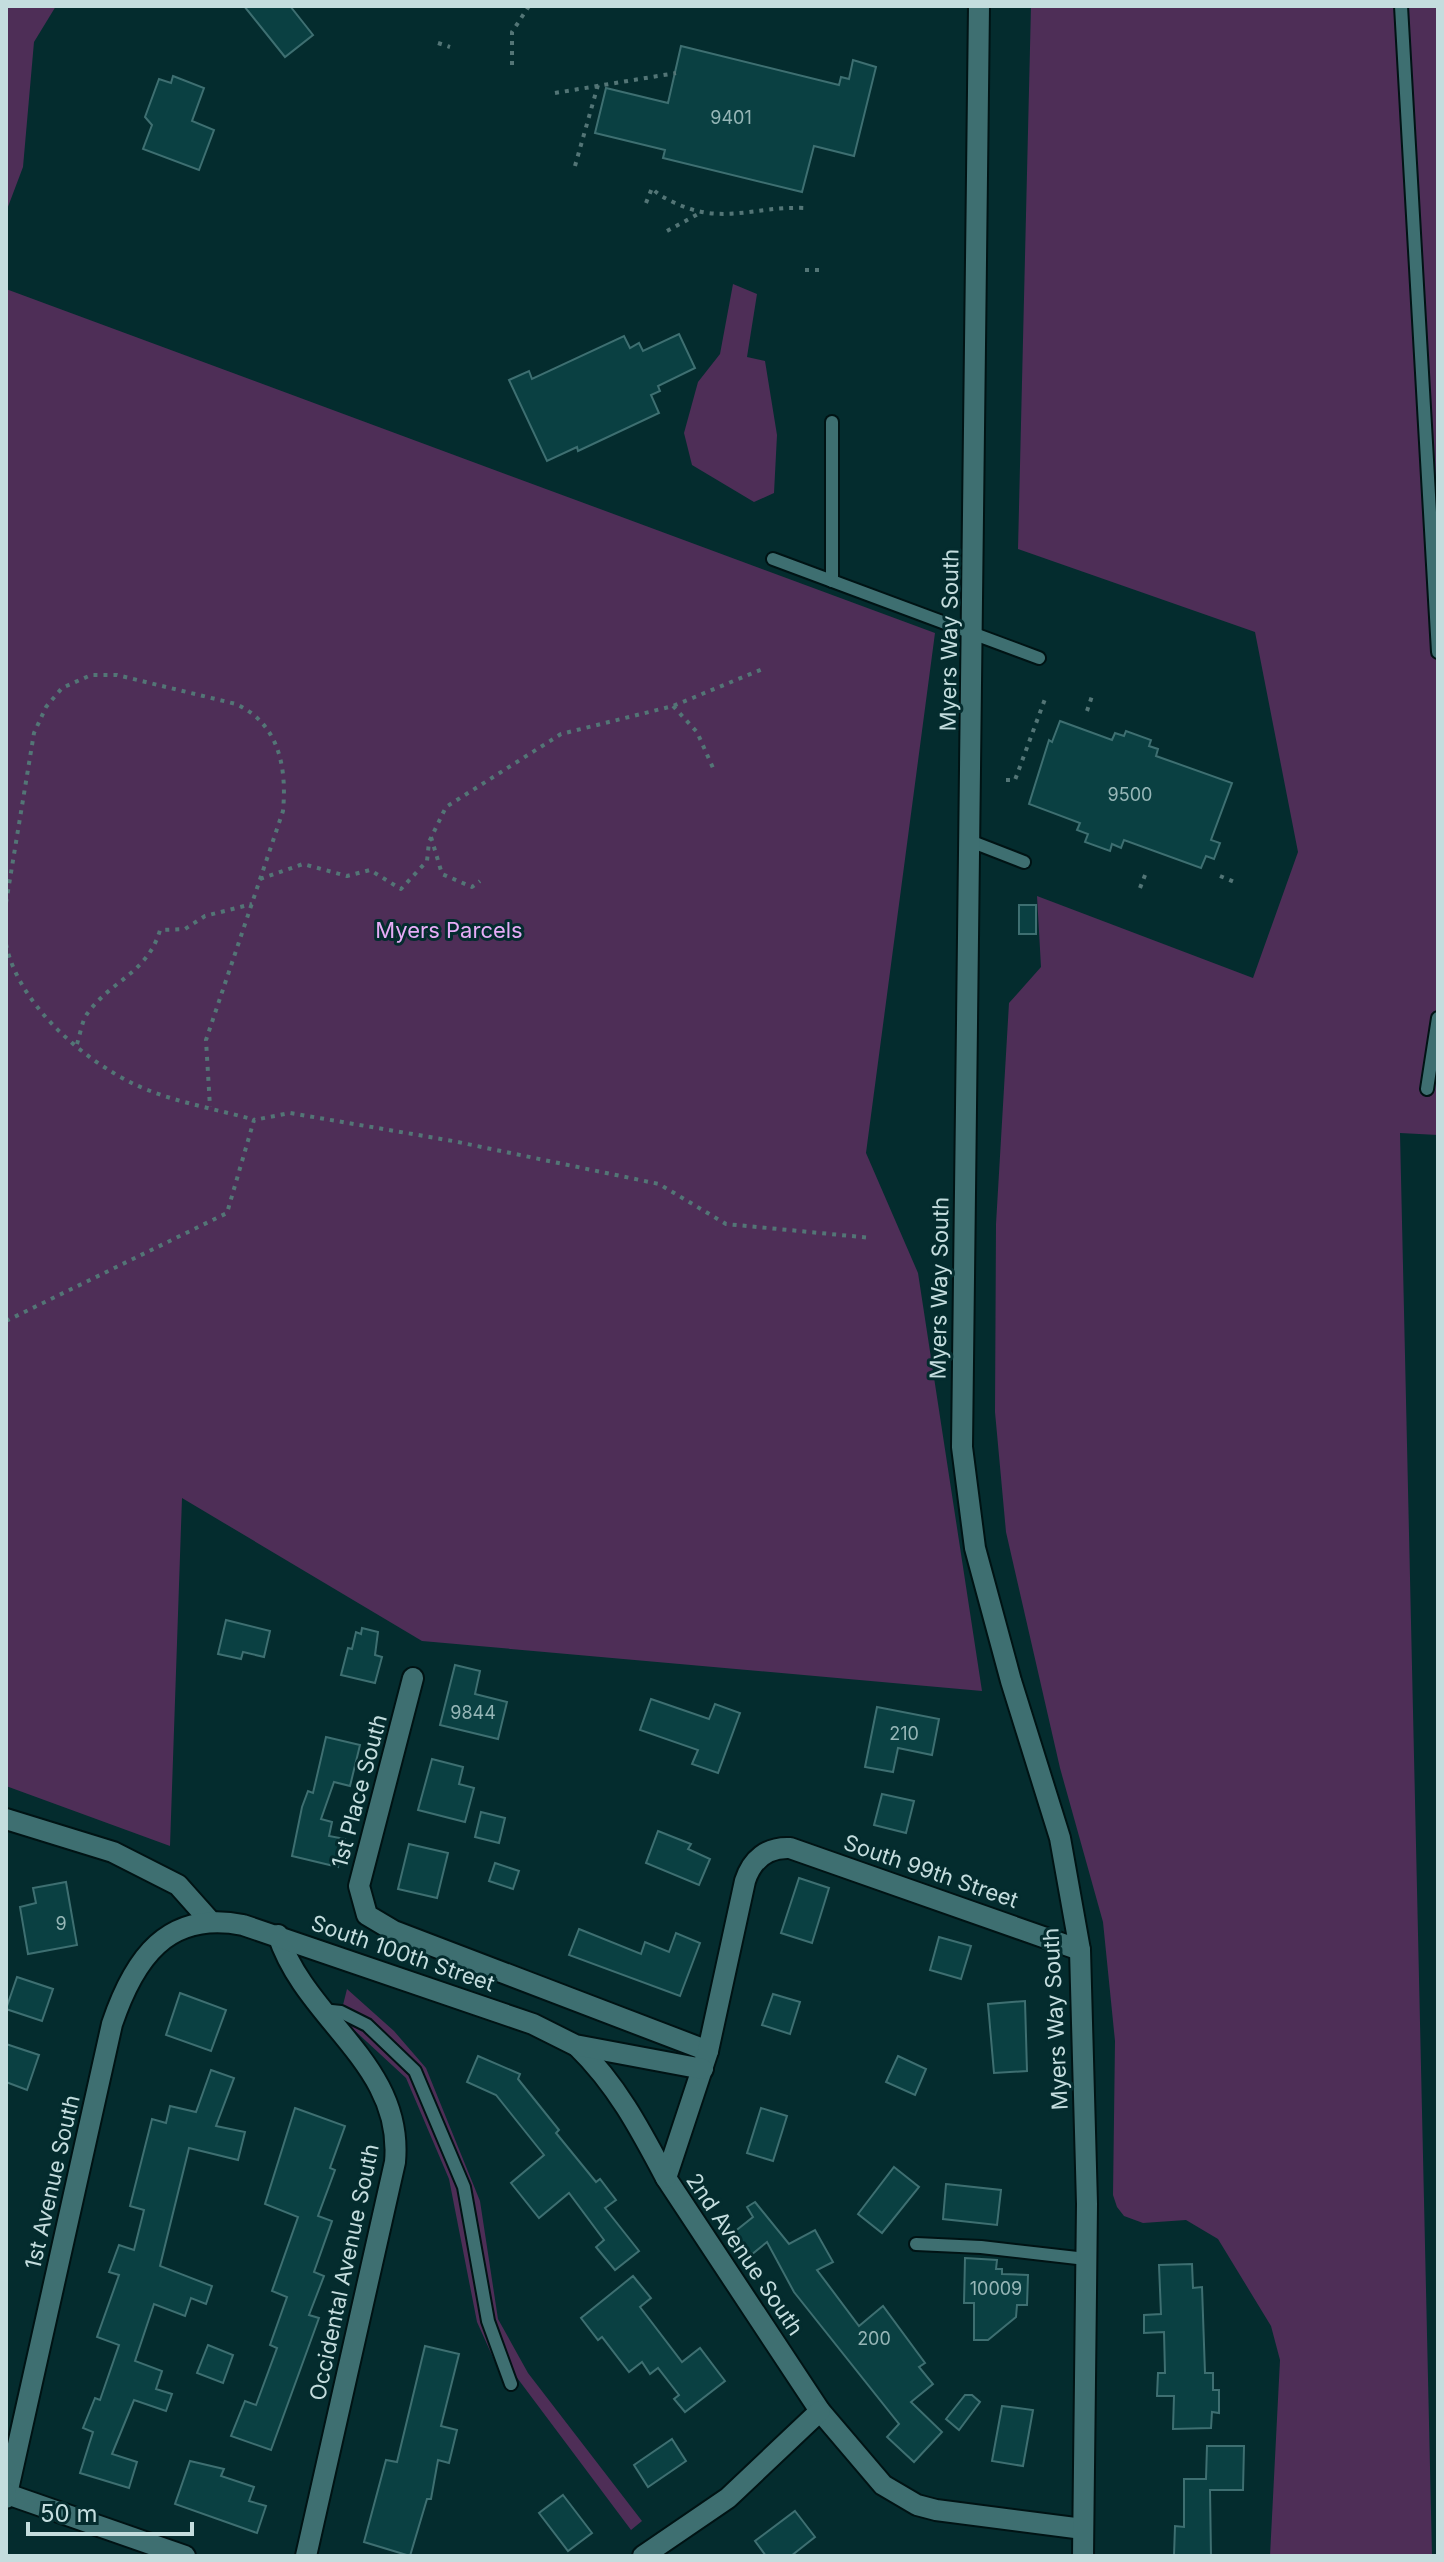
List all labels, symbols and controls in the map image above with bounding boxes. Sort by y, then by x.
house number: 9401 [710,107,752,128]
street label: Myers Way South [934,549,964,731]
house number: 9500 [1108,784,1152,805]
park label: Myers Parcels [375,917,523,943]
street label: Myers Way South [924,1197,954,1379]
house number: 9844 [450,1702,496,1723]
street label: 1st Place South [326,1711,392,1871]
house number: 210 [889,1723,919,1744]
street label: South 99th Street [840,1829,1022,1913]
street label: South 100th Street [308,1909,498,1997]
house number: 9 [55,1913,67,1934]
street label: Myers Way South [1037,1927,1073,2111]
street label: 1st Avenue South [19,2092,85,2272]
street label: Occidental Avenue South [304,2141,384,2403]
street label: 2nd Avenue South [681,2168,809,2340]
house number: 10009 [970,2278,1022,2299]
house number: 200 [857,2328,891,2349]
scale bar [28,2486,192,2536]
text: 50 m [40,2499,98,2528]

